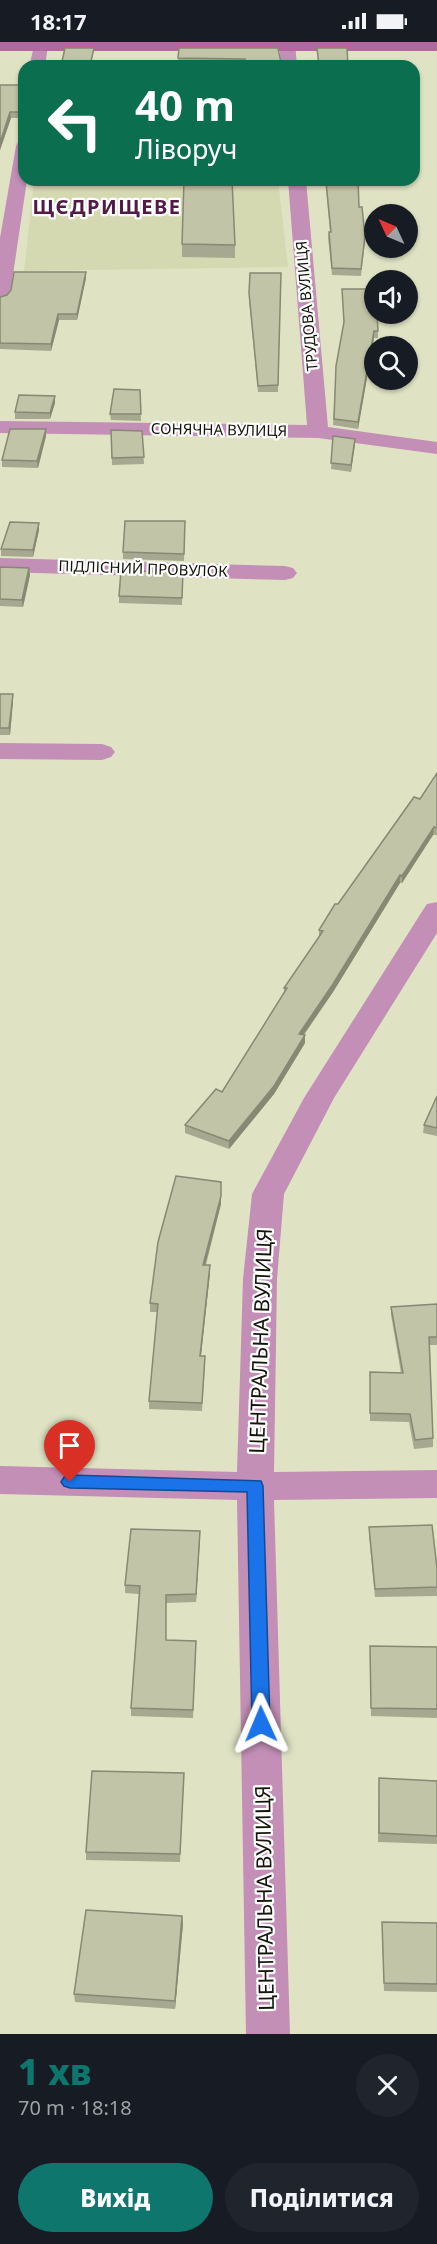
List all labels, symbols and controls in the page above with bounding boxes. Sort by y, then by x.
text: 18:17 [30,6,87,36]
text: 40 m [135,76,235,133]
icon: left [36,84,114,162]
text: Ліворуч [135,130,237,167]
district label: ЩЄДРИЩЕВЕ [33,193,181,220]
north arrow [364,204,418,258]
map controls [364,204,418,390]
street label: ТРУДОВА ВУЛИЦЯ [290,240,322,372]
button: sound [364,270,418,324]
button: search [364,336,418,390]
street label: СОНЯЧНА ВУЛИЦЯ [151,418,287,440]
street label: ПІДЛІСНИЙ ПРОВУЛОК [58,555,228,581]
street label: ЦЕНТРАЛЬНА ВУЛИЦЯ [242,1228,278,1454]
pin [44,1420,95,1482]
icon: arrive [53,1429,86,1462]
position arrow [229,1692,293,1756]
street label: ЦЕНТРАЛЬНА ВУЛИЦЯ [248,1785,280,2011]
text: 1 хв [18,2047,91,2096]
button: close [356,2054,419,2117]
text: 70 m · 18:18 [18,2094,132,2121]
button: Вихід [18,2163,213,2232]
button: Поділитися [225,2163,419,2232]

